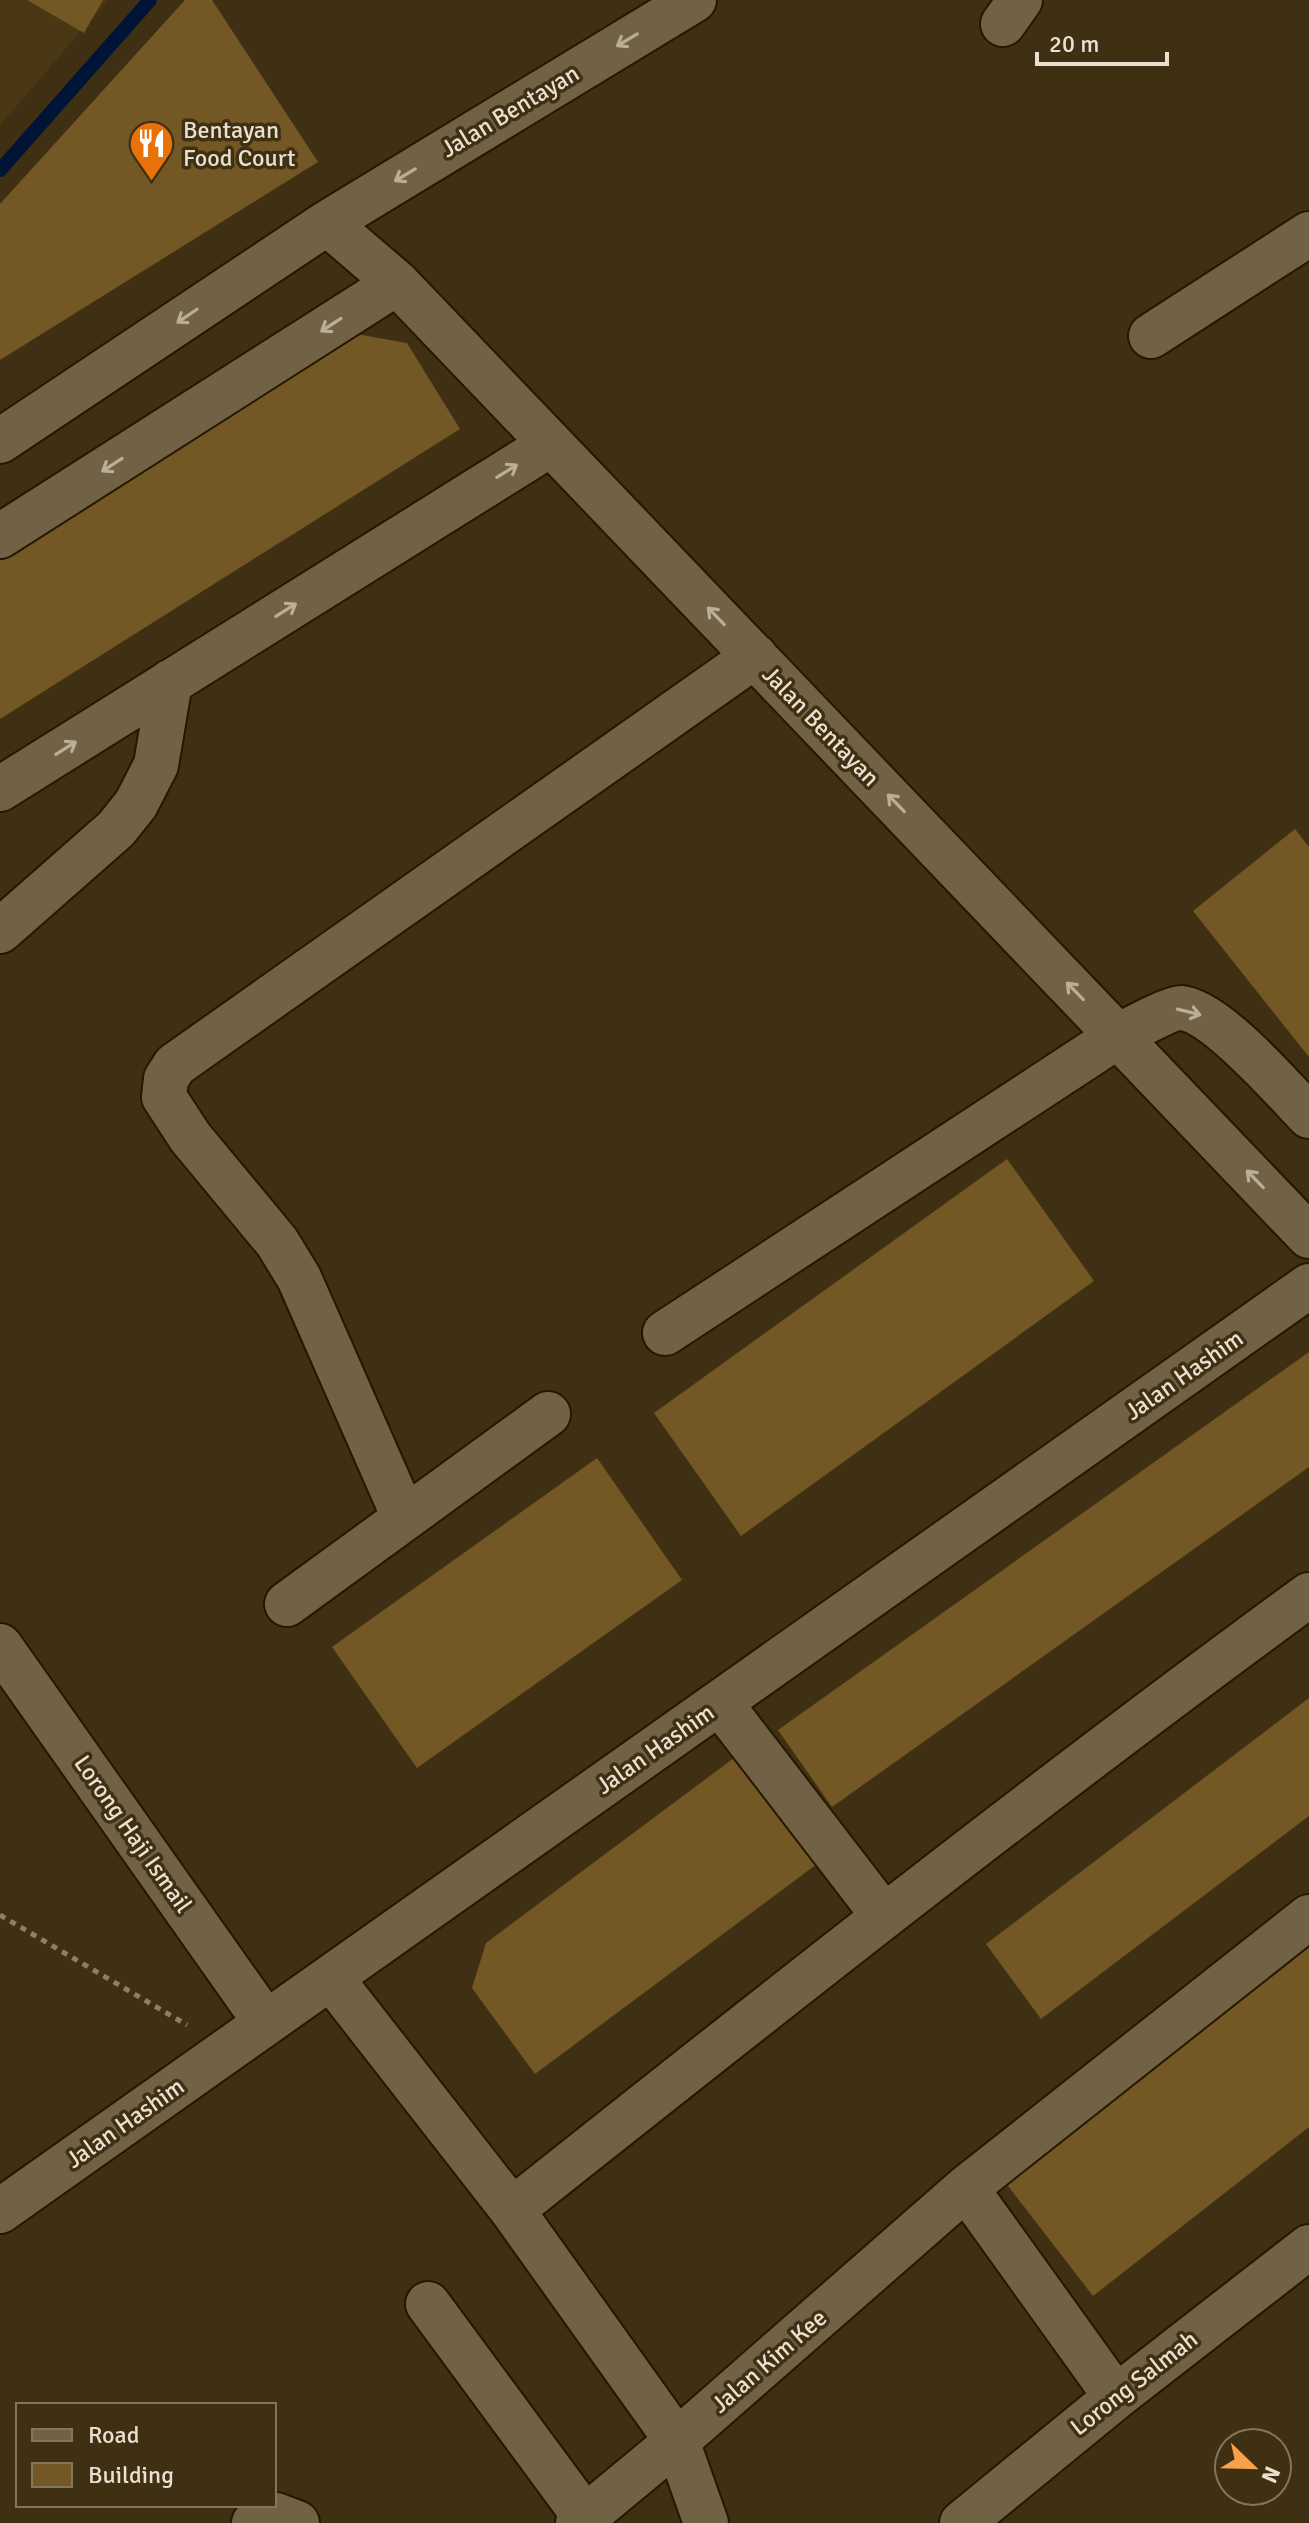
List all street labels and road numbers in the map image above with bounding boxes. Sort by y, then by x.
street label: Jalan Bentayan [435,58,585,164]
street label: Jalan Bentayan [756,659,886,793]
street label: Jalan Hashim [1119,1323,1249,1427]
street label: Jalan Hashim [590,1697,720,1801]
street label: Lorong Haji Ismail [67,1749,199,1919]
street label: Jalan Hashim [60,2071,190,2175]
street label: Jalan Kim Kee [705,2303,833,2419]
street label: Lorong Salmah [1064,2324,1204,2442]

